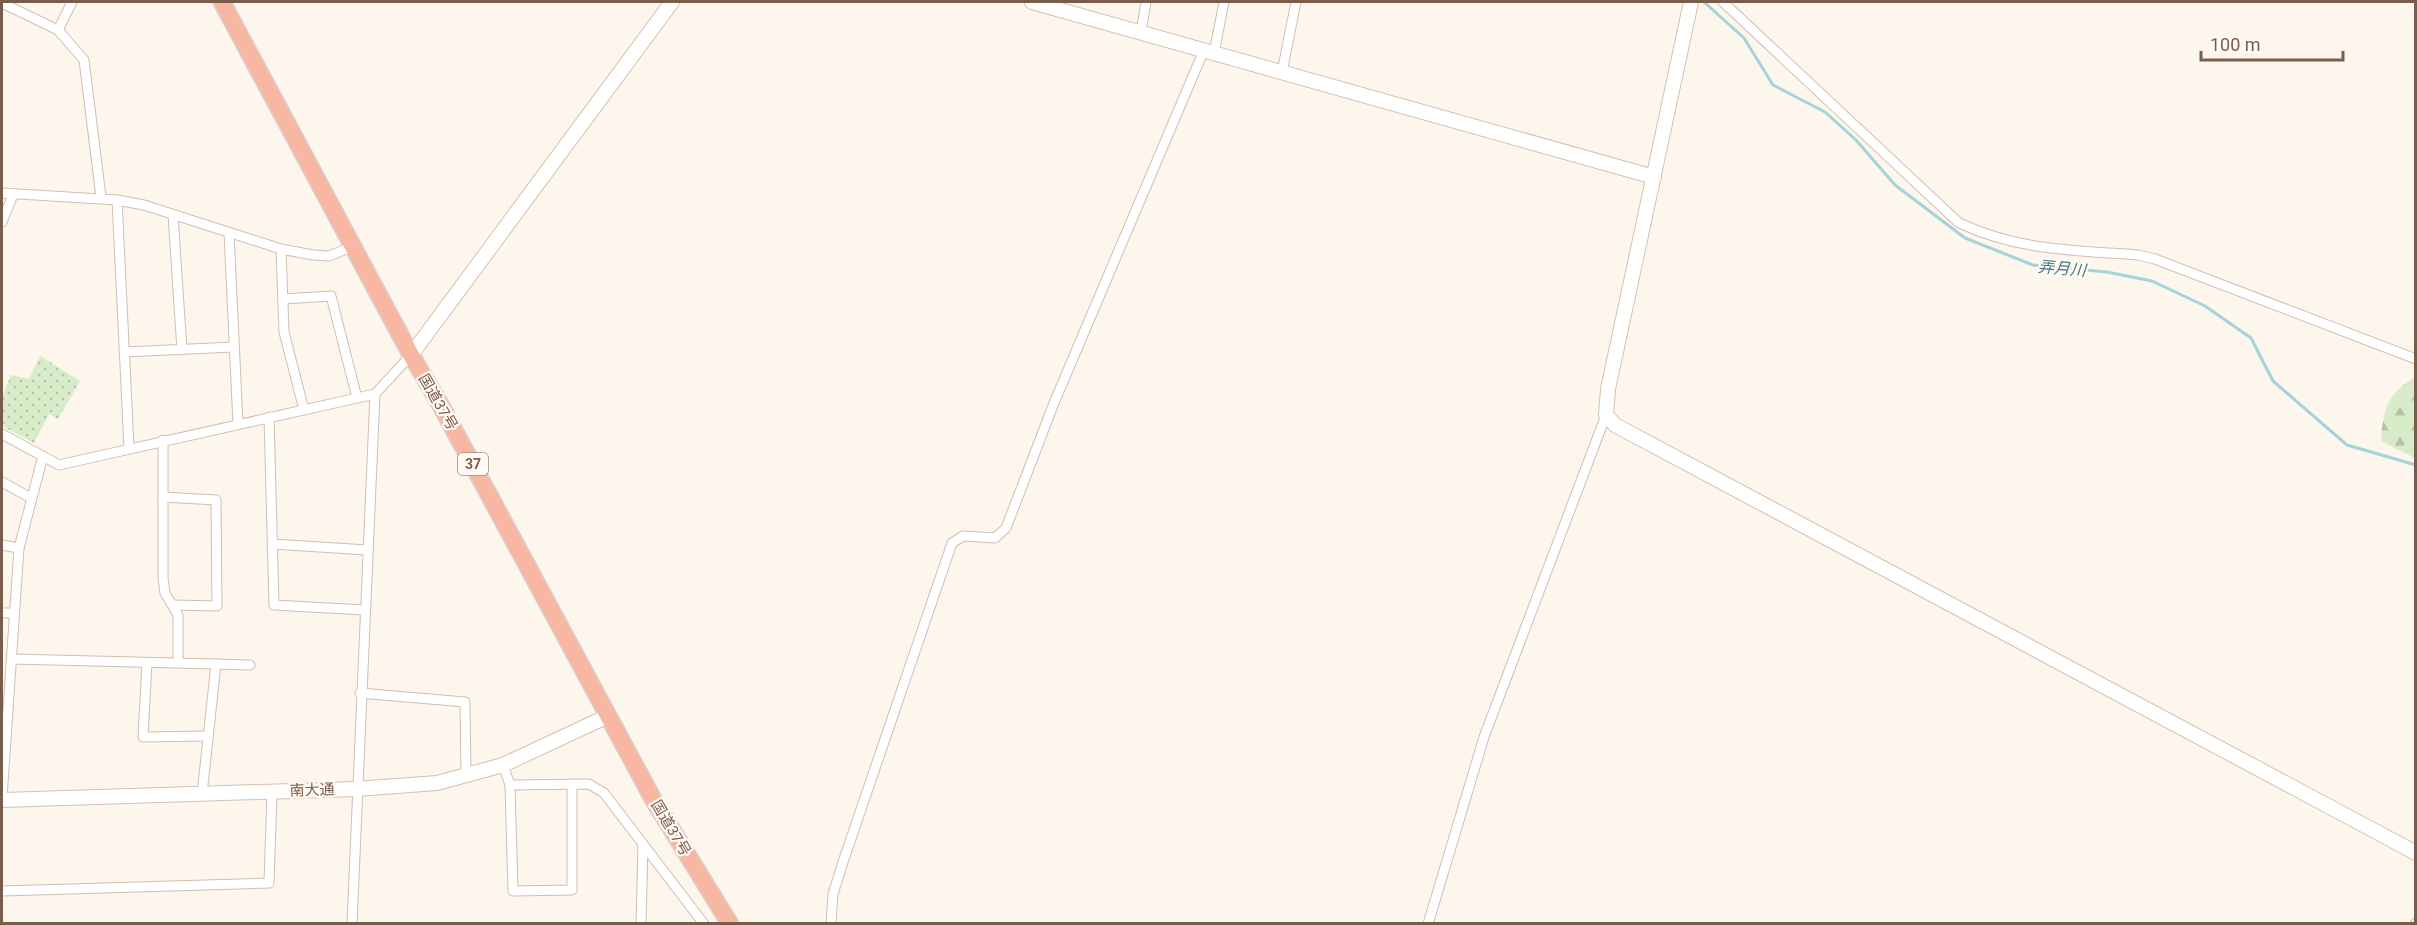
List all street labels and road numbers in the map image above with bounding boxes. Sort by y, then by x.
street label: 国道37号 [415,371,461,433]
road number: 37 [458,453,488,475]
street label: 南大通 [289,780,335,800]
street label: 国道37号 [647,797,695,859]

